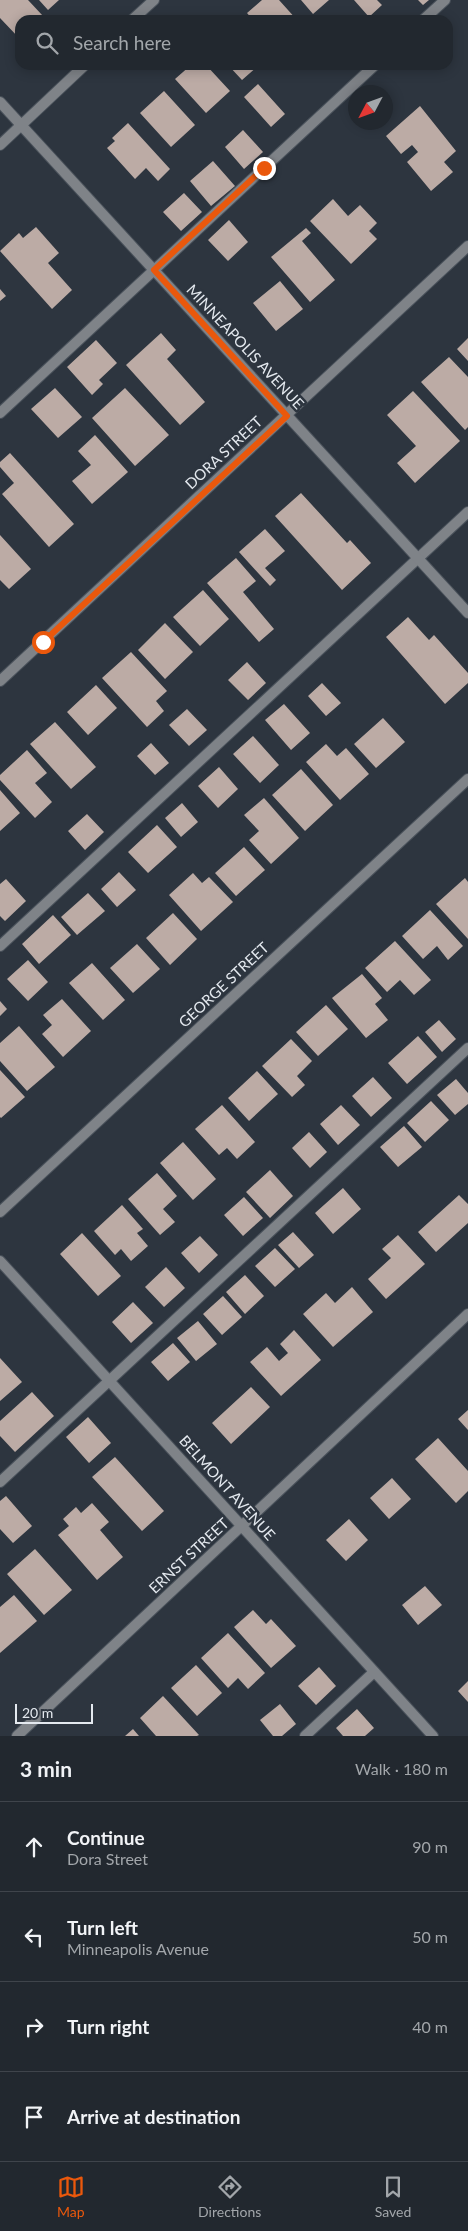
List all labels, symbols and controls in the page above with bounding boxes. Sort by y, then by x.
search box [15,15,453,70]
icon: search [33,29,61,57]
text: Search here [73,31,171,54]
north arrow [348,85,393,130]
route end [253,157,276,180]
street label: MINNEAPOLIS AVENUE [183,280,308,412]
street label: DORA STREET [181,412,266,493]
route start [32,631,55,654]
street label: GEORGE STREET [174,938,272,1031]
street label: BELMONT AVENUE [176,1431,279,1543]
street label: ERNST STREET [145,1514,232,1597]
scale bar [15,1701,92,1724]
text: 20 m [22,1704,53,1721]
text: 3 min [20,1756,72,1781]
text: Walk · 180 m [355,1759,448,1778]
text: Continue [67,1826,145,1849]
icon: ahead [20,1833,48,1861]
text: 90 m [412,1837,448,1856]
text: Dora Street [67,1849,148,1868]
text: Turn left [67,1916,138,1939]
icon: left [20,1923,48,1951]
text: 50 m [412,1927,448,1946]
text: Minneapolis Avenue [67,1939,209,1958]
icon: right [20,2013,48,2041]
text: Turn right [67,2015,149,2038]
text: 40 m [412,2017,448,2036]
icon: arrive [20,2103,48,2131]
text: Arrive at destination [67,2105,240,2128]
tab: Map [57,2173,85,2220]
tab: Directions [198,2173,261,2220]
tab: Saved [375,2173,411,2220]

